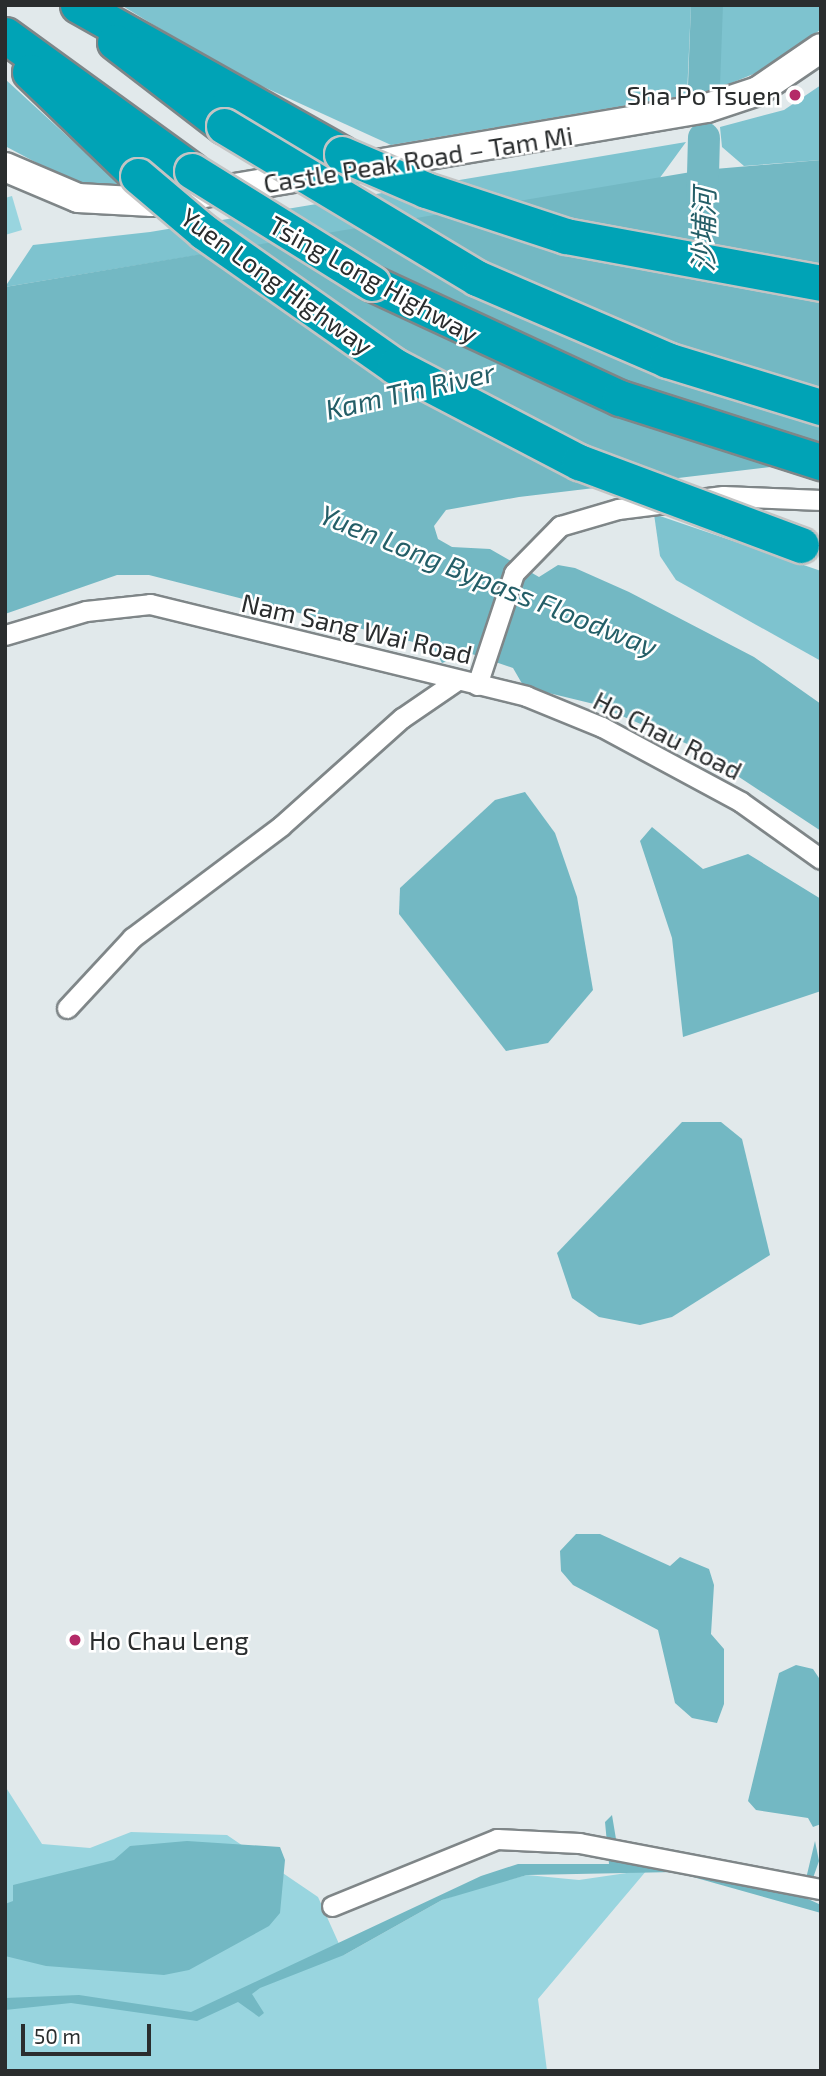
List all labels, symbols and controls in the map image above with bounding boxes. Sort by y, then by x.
place label: Sha Po Tsuen [626,79,781,111]
marker: Sha Po Tsuen [787,87,803,103]
street label: Castle Peak Road – Tam Mi [261,119,575,199]
water label: 沙埔河 [685,188,721,272]
street label: Yuen Long Highway [175,201,379,361]
street label: Tsing Long Highway [264,209,484,349]
water label: Kam Tin River [322,354,498,426]
water label: Yuen Long Bypass Floodway [315,497,663,663]
street label: Nam Sang Wai Road [238,586,476,670]
street label: Ho Chau Road [588,684,748,786]
place label: Ho Chau Leng [89,1624,249,1656]
marker: Ho Chau Leng [67,1632,83,1648]
scale bar [24,2010,154,2054]
text: 50 m [34,2023,81,2048]

